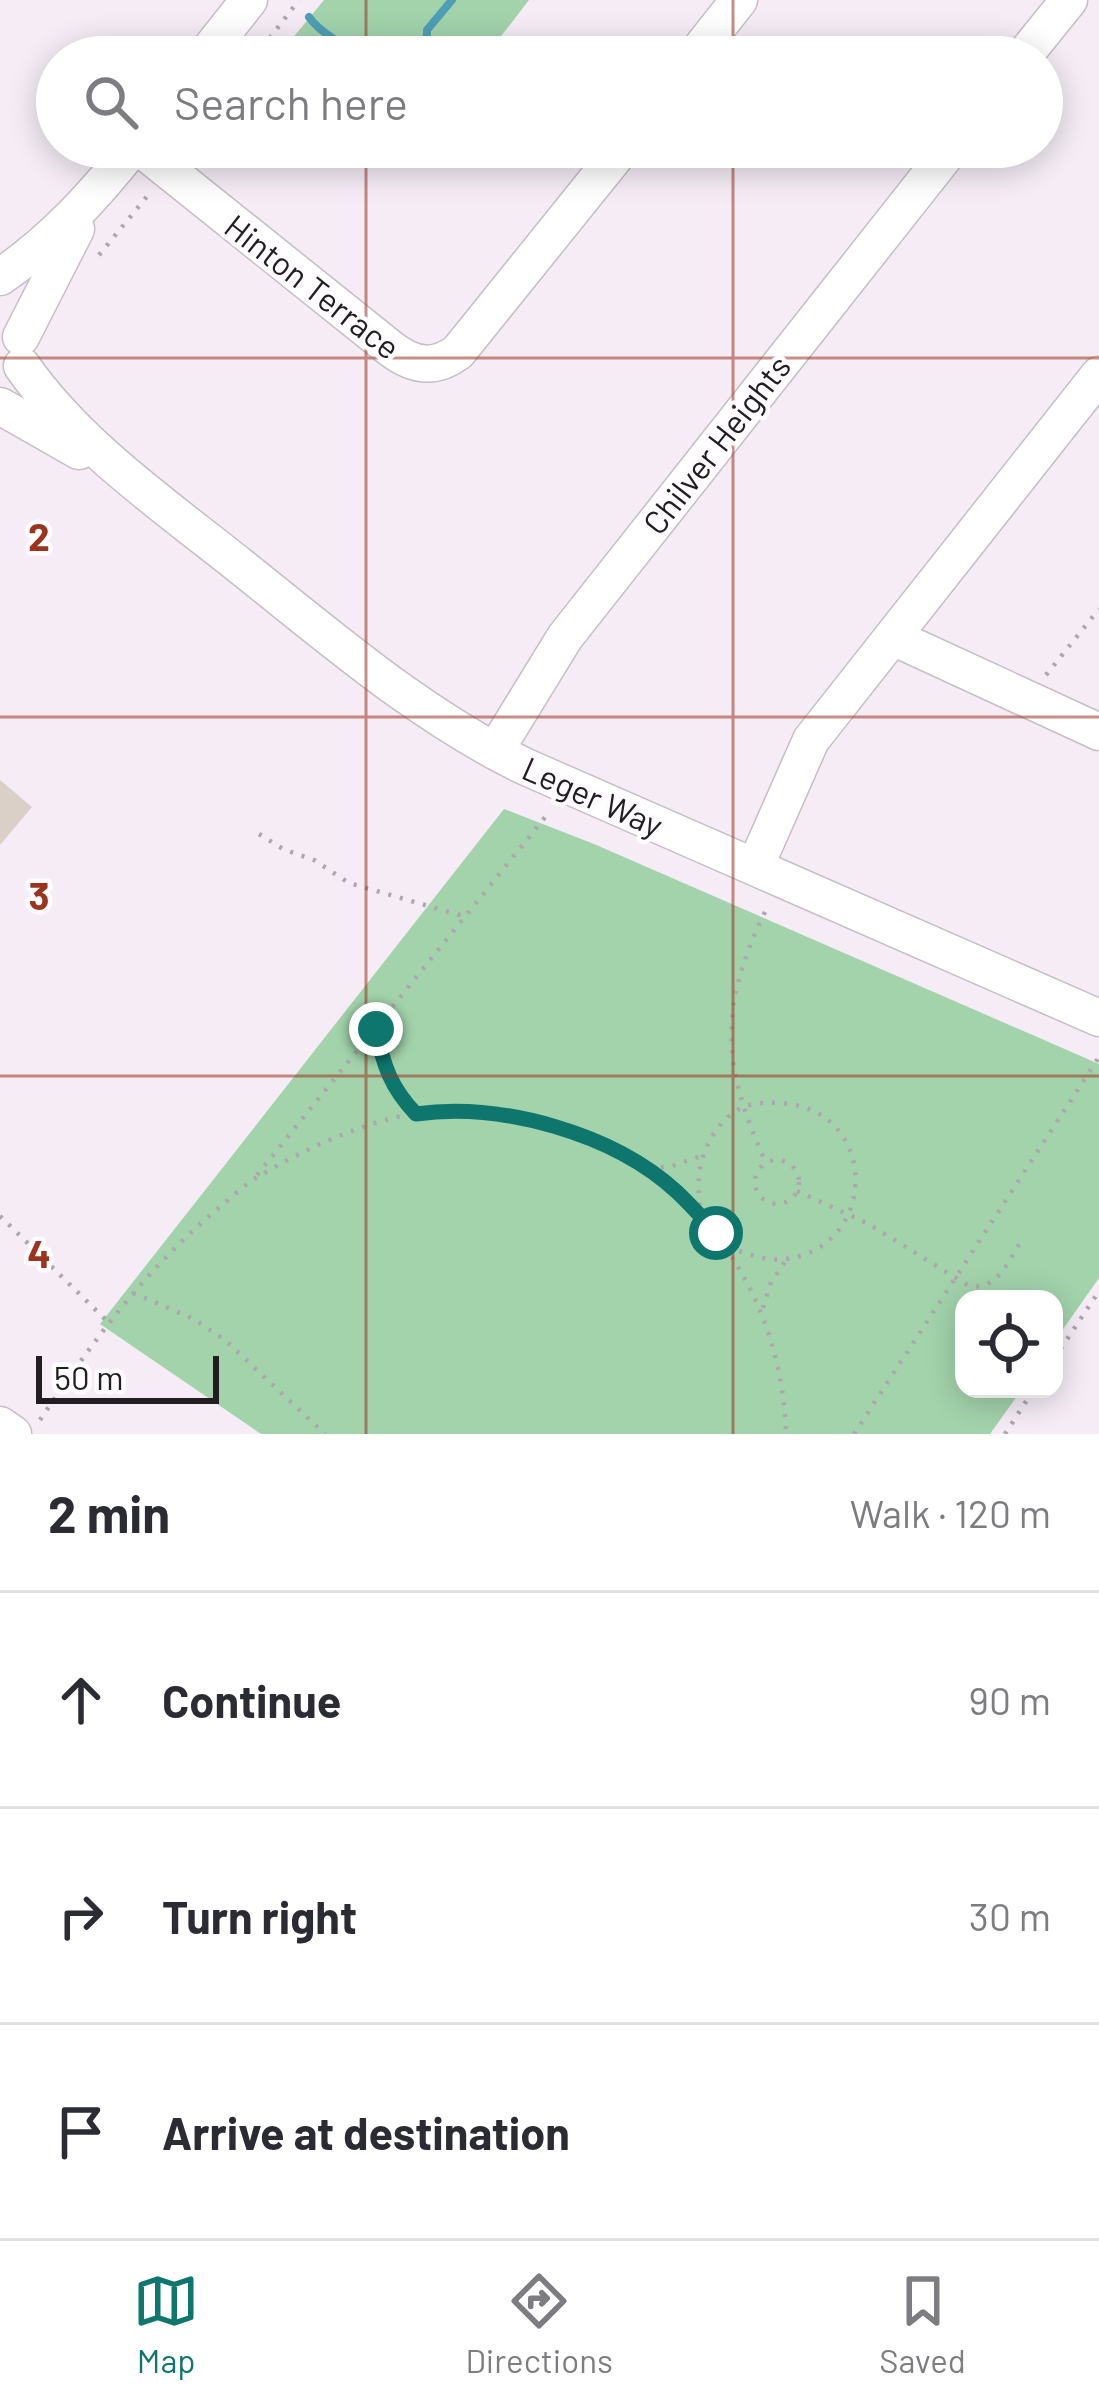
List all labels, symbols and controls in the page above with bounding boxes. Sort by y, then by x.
search box [36,36,1063,168]
icon: search [78,69,144,135]
text: Search here [174,75,408,129]
street label: Hinton Terrace [217,205,409,367]
street label: Chilver Heights [634,347,798,541]
text: 2 [28,512,50,559]
street label: Leger Way [517,747,669,845]
text: 3 [28,871,50,918]
route end [349,1002,403,1056]
route start [689,1206,743,1260]
text: 4 [27,1229,51,1276]
map controls [955,1290,1063,1398]
button: locate [955,1290,1063,1398]
scale bar [36,1350,219,1403]
text: 50 m [54,1357,124,1397]
text: 2 min [48,1482,170,1543]
text: Walk · 120 m [850,1489,1051,1536]
icon: ahead [48,1667,114,1733]
text: Continue [162,1673,341,1727]
text: 90 m [969,1676,1051,1723]
icon: right [48,1883,114,1949]
text: Turn right [162,1889,357,1943]
text: 30 m [969,1892,1051,1939]
icon: arrive [48,2099,114,2165]
text: Arrive at destination [162,2105,570,2159]
tab: Map [133,2268,199,2380]
tab: Directions [465,2268,613,2380]
tab: Saved [879,2268,966,2380]

